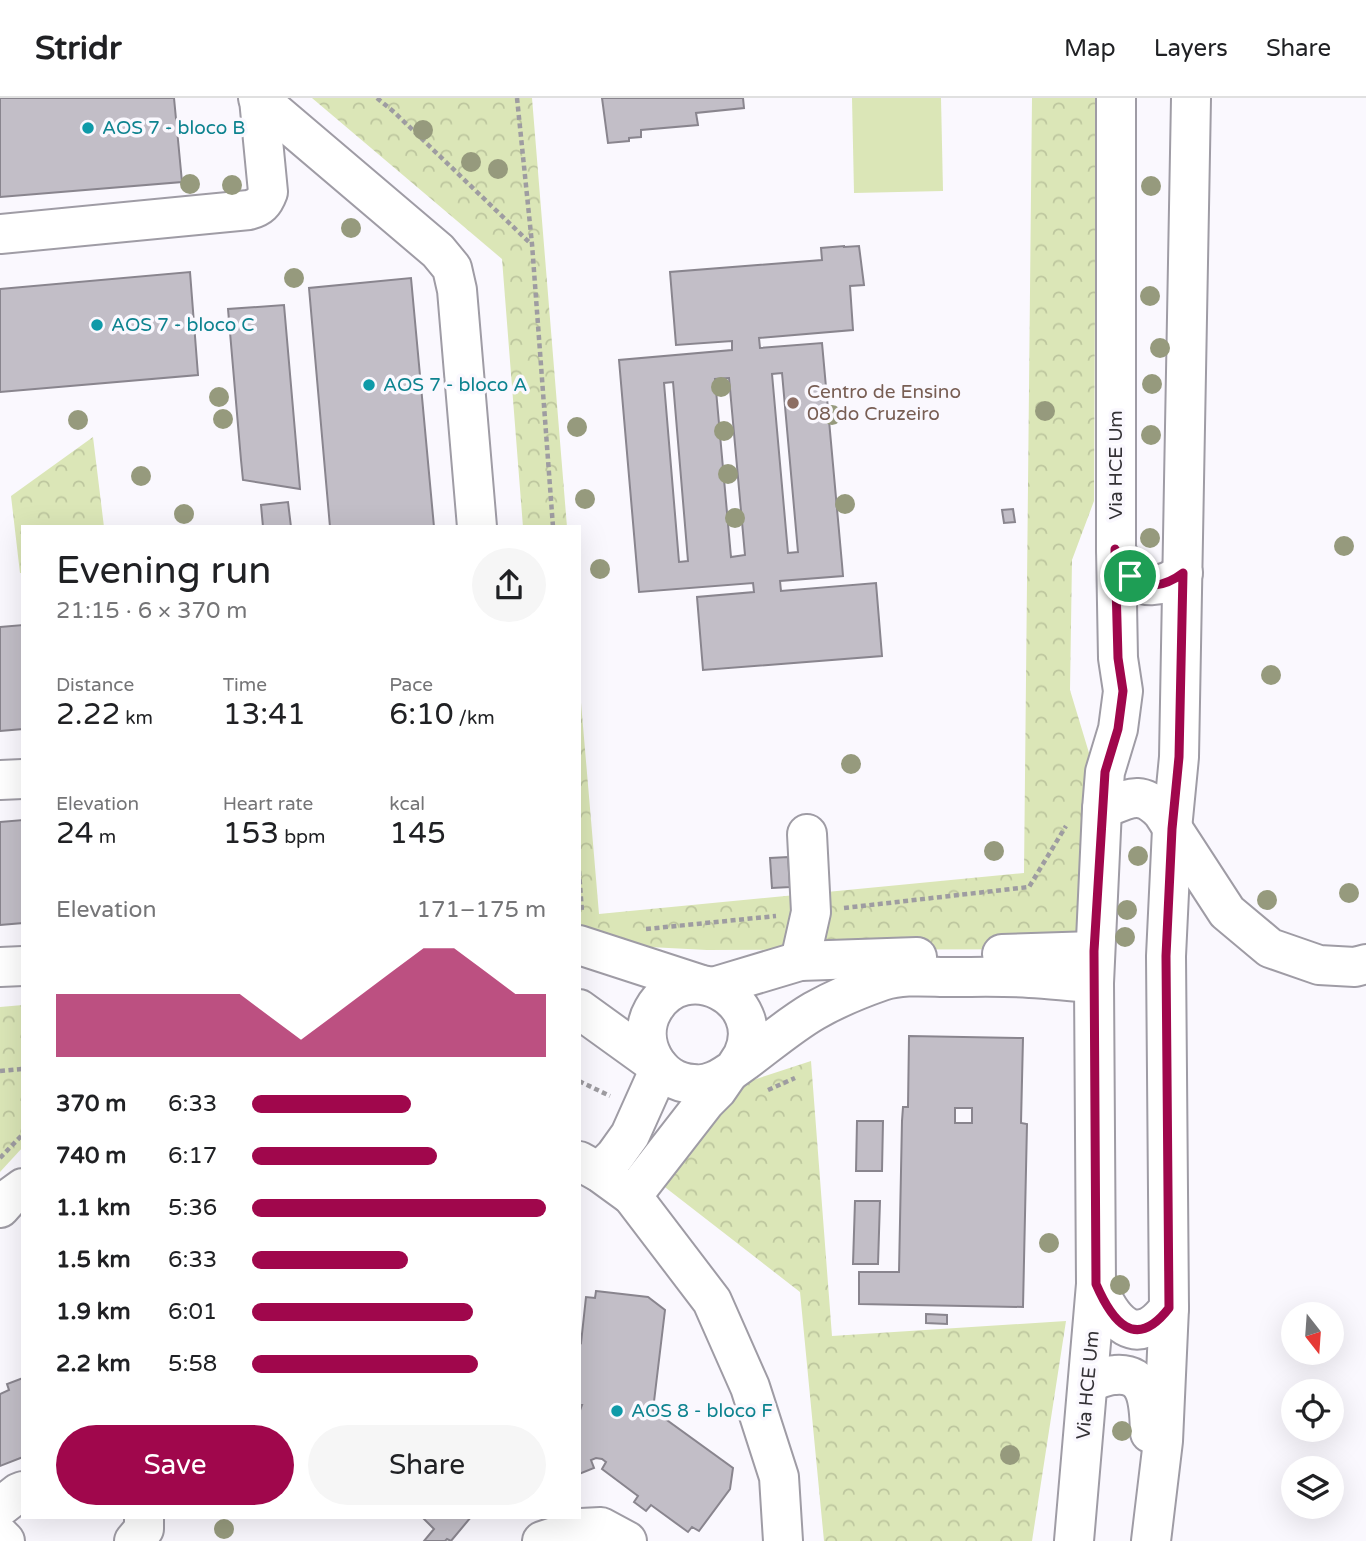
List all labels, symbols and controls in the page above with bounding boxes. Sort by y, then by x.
text: Stridr [35,29,122,68]
text: Map [1064,34,1116,63]
text: Layers [1154,34,1228,63]
text: Share [1266,34,1331,63]
place label: AOS 7 - bloco B [102,117,246,139]
marker: AOS 7 - bloco B [80,120,96,136]
place label: AOS 7 - bloco C [111,314,255,336]
marker: AOS 7 - bloco C [89,317,105,333]
place label: AOS 7 - bloco A [383,374,528,396]
marker: AOS 7 - bloco A [361,377,377,393]
place label: Centro de Ensino 08 do Cruzeiro [807,381,961,425]
marker: Centro de Ensino 08 do Cruzeiro [785,395,801,411]
street label: Via HCE Um [1105,410,1127,520]
pin [1100,546,1160,606]
text: Evening run [56,548,271,594]
button: share [472,548,546,622]
icon: arrive [1111,557,1149,595]
text: 21:15 · 6 × 370 m [56,597,247,625]
text: Distance [56,674,134,696]
text: Time [223,674,267,696]
text: Pace [389,674,433,696]
text: 2.22 [56,696,120,733]
text: 13:41 [223,696,306,733]
text: 6:10 [389,696,454,733]
text: km [120,707,153,729]
text: /km [454,707,495,729]
text: Elevation [56,793,139,815]
text: Heart rate [223,793,313,815]
text: kcal [389,793,425,815]
text: 24 [56,815,94,852]
text: 153 [223,815,279,852]
text: 145 [389,815,446,852]
text: m [94,826,116,848]
text: bpm [279,826,326,848]
text: Elevation [56,896,157,924]
text: 171–175 m [417,896,546,924]
text: 370 m [56,1090,126,1118]
text: 6:33 [168,1090,217,1118]
text: 740 m [56,1142,126,1170]
text: 6:17 [168,1142,217,1170]
text: 1.1 km [56,1194,131,1222]
text: 5:36 [168,1194,217,1222]
text: 1.5 km [56,1246,131,1274]
text: 6:33 [168,1246,217,1274]
text: 1.9 km [56,1298,131,1326]
text: 6:01 [168,1298,217,1326]
north arrow [1281,1302,1344,1365]
map controls [1281,1302,1344,1519]
street label: Via HCE Um [1072,1330,1104,1440]
text: 2.2 km [56,1350,131,1378]
text: 5:58 [168,1350,217,1378]
button: locate [1281,1379,1344,1442]
place label: AOS 8 - bloco F [631,1400,773,1422]
marker: AOS 8 - bloco F [609,1403,625,1419]
button: Save [56,1425,294,1505]
button: Share [308,1425,546,1505]
button: layers [1281,1456,1344,1519]

